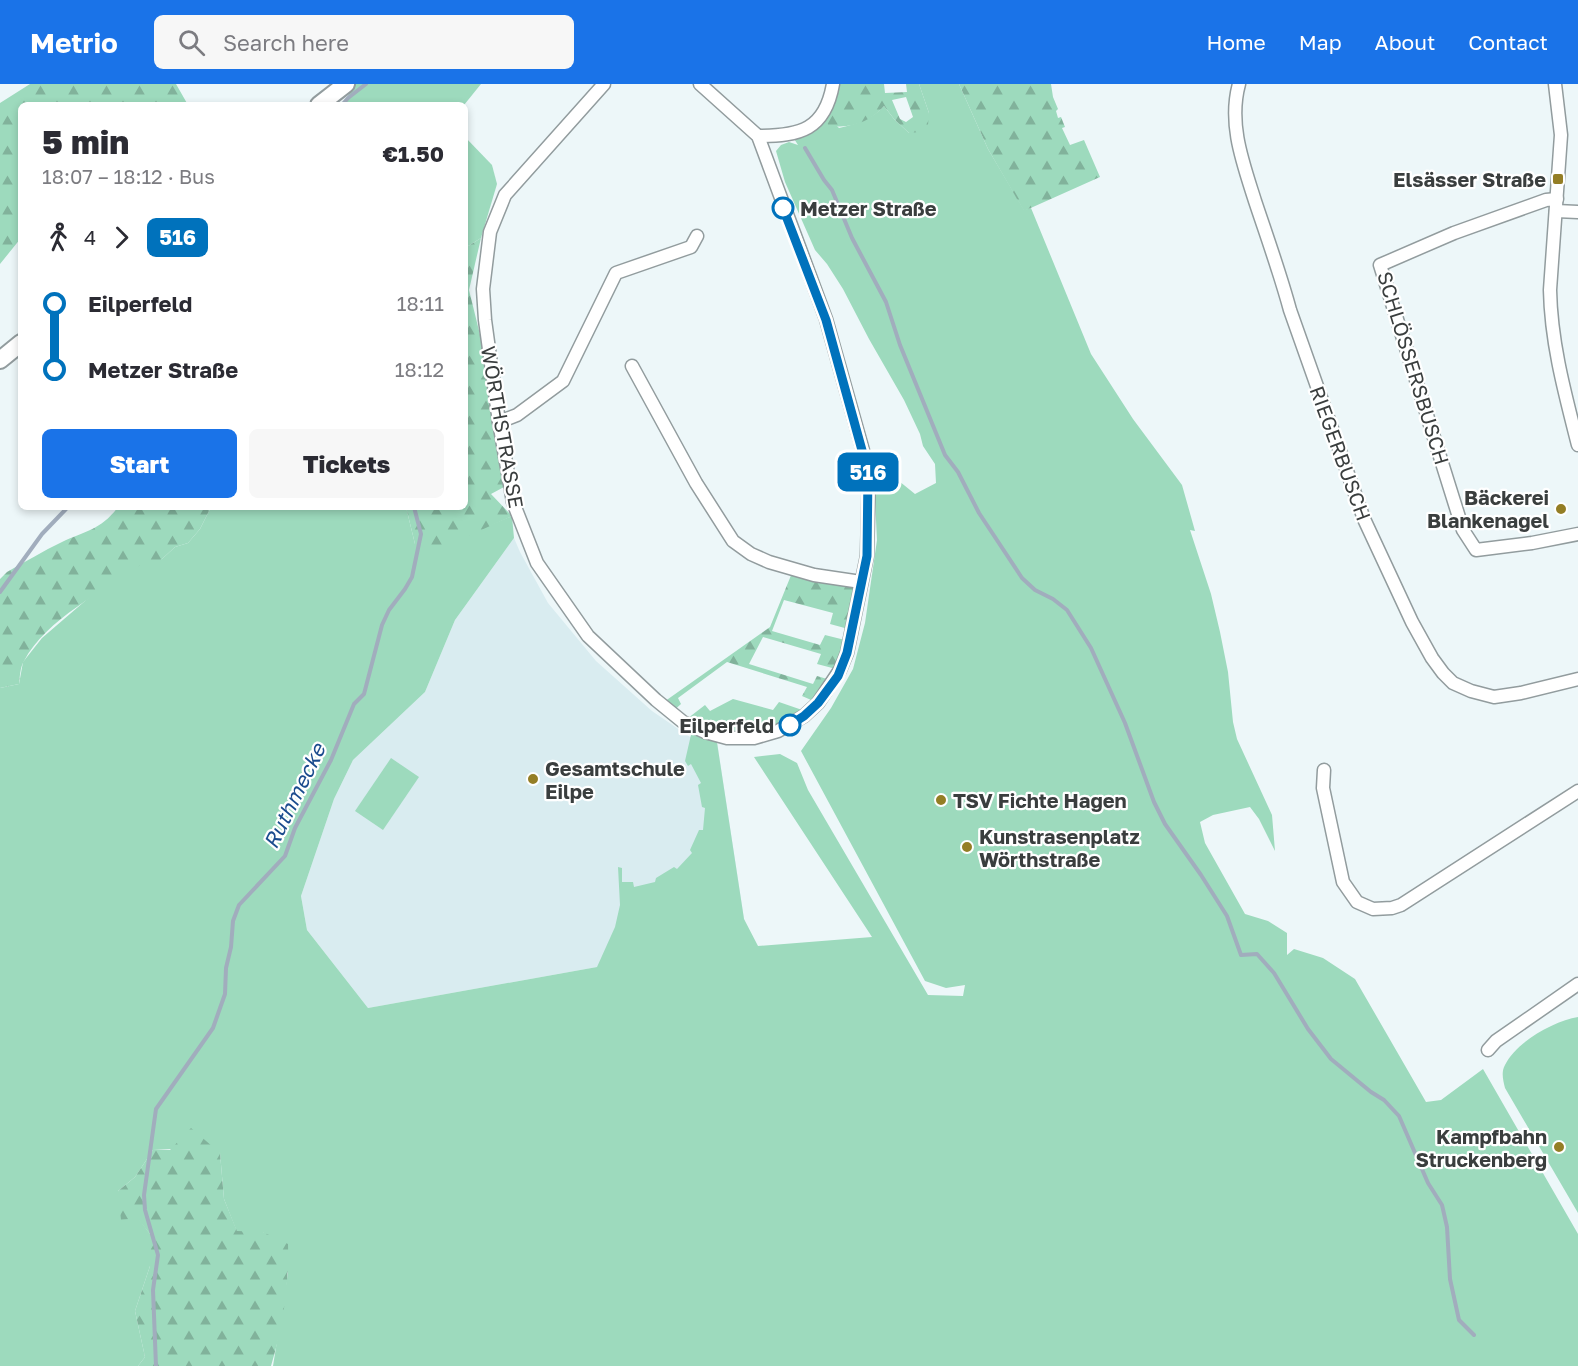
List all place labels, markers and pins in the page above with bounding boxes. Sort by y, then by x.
place label: Elsässer Straße [1393,167,1546,191]
marker: Elsässer Straße [1551,172,1565,186]
place label: Metzer Straße [800,196,937,220]
marker: Metzer Straße [772,197,794,219]
place label: Bäckerei Blankenagel [1427,485,1549,532]
marker: Bäckerei Blankenagel [1554,502,1568,516]
place label: Eilperfeld [679,713,774,737]
marker: Eilperfeld [779,714,801,736]
place label: Gesamtschule Eilpe [545,756,685,803]
marker: Gesamtschule Eilpe [526,772,540,786]
place label: TSV Fichte Hagen [953,788,1127,812]
marker: TSV Fichte Hagen [934,793,948,807]
place label: Kunstrasenplatz Wörthstraße [979,824,1140,871]
marker: Kunstrasenplatz Wörthstraße [960,840,974,854]
place label: Kampfbahn Struckenberg [1416,1124,1547,1171]
marker: Kampfbahn Struckenberg [1552,1140,1566,1154]

